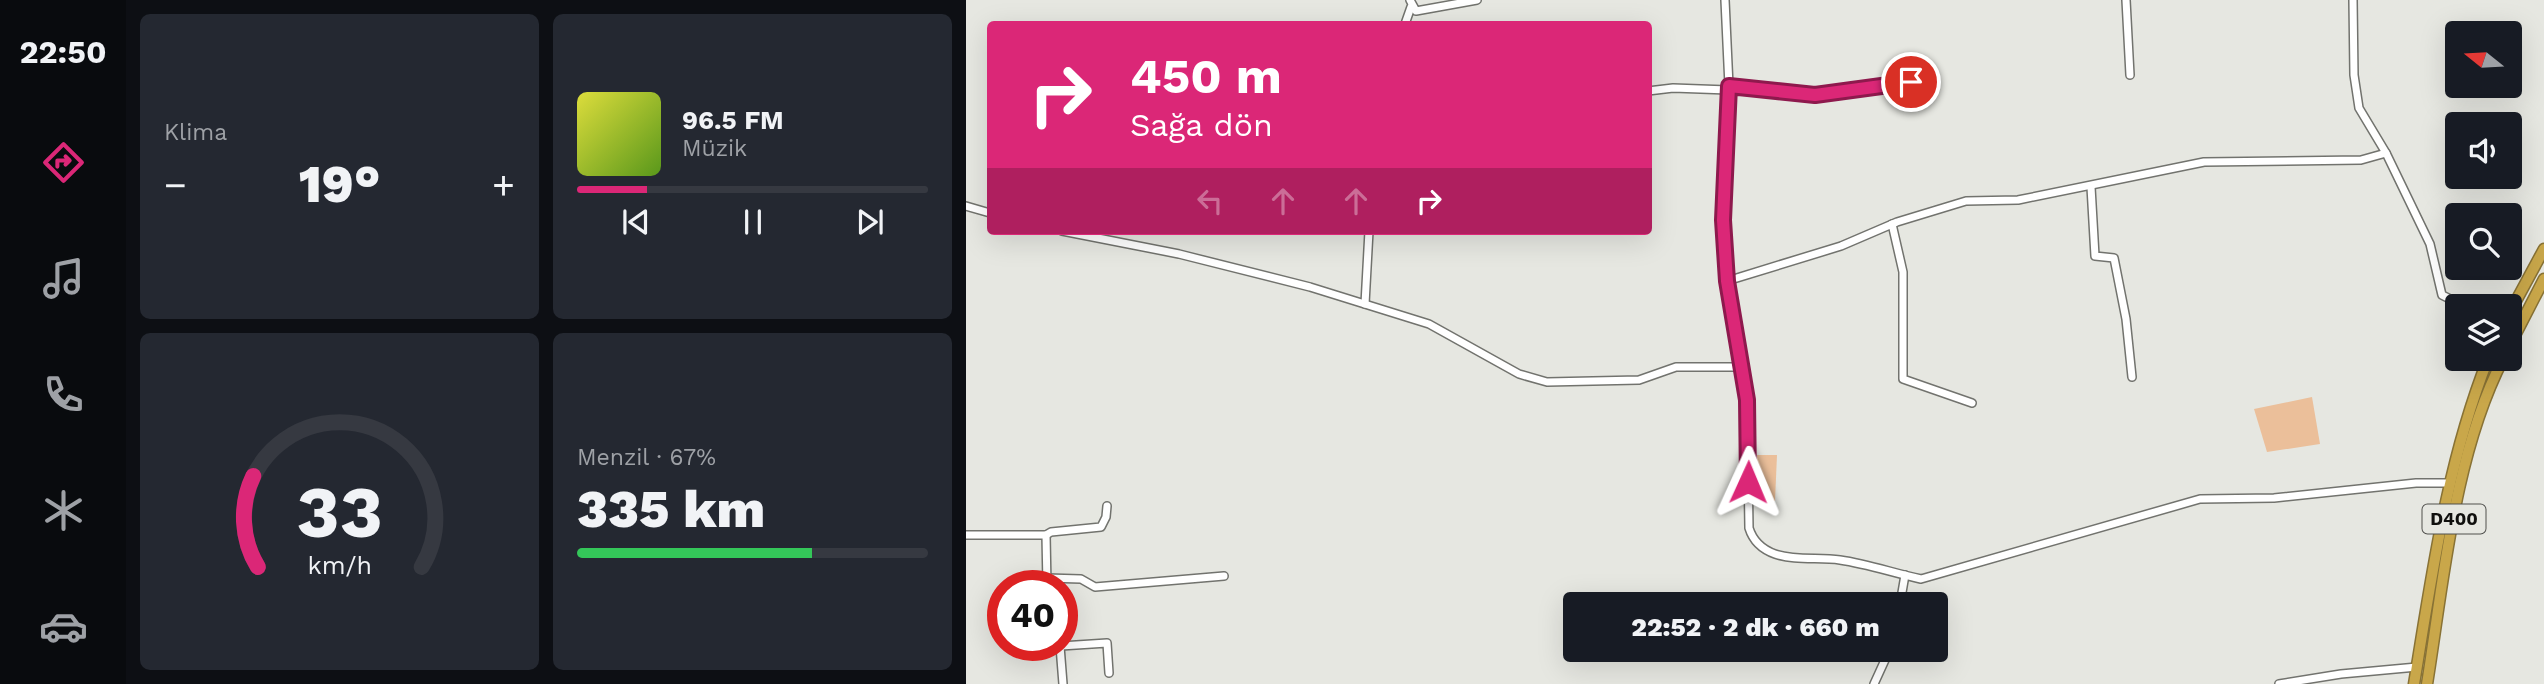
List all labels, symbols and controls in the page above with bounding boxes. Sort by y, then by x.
north arrow [2445,21,2522,98]
map controls [2445,21,2522,371]
text: 22:50 [19,33,107,71]
text: 450 m [1130,47,1282,105]
icon: right [1015,49,1106,140]
pin [1881,52,1941,112]
icon: arrive [1892,63,1930,101]
text: 96.5 FM [682,105,784,135]
text: Sağa dön [1130,106,1273,144]
button: sound [2445,112,2522,189]
text: Klima [164,119,227,146]
text: Müzik [682,135,747,162]
icon: directions [39,138,88,187]
text: 19° [299,154,380,215]
text: − [164,163,187,207]
text: + [492,163,515,207]
icon: left [1191,182,1229,220]
icon: ahead [1264,182,1302,220]
icon: ahead [1337,182,1375,220]
icon: right [1410,182,1448,220]
icon: previous [617,203,655,241]
icon: pause [734,203,772,241]
icon: next [851,203,889,241]
button: search [2445,203,2522,280]
icon: music [39,254,88,303]
button: layers [2445,294,2522,371]
icon: phone [39,370,88,419]
text: Menzil · 67% [577,444,716,471]
position arrow [1711,445,1785,519]
text: 33 [296,470,383,556]
text: 335 km [577,479,765,540]
icon: climate [39,486,88,535]
road number: D400 [2422,504,2486,534]
text: km/h [307,551,372,580]
speed limit sign: 40 [987,570,1078,661]
icon: car [39,602,88,651]
text: 22:52 · 2 dk · 660 m [1631,612,1880,642]

